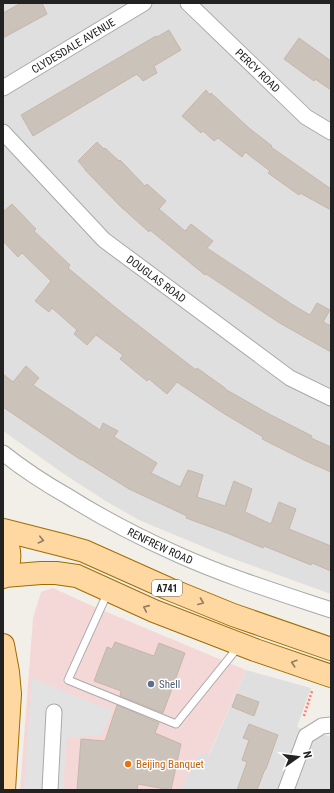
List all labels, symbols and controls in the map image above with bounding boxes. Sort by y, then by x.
street label: CLYDESDALE AVENUE [29,16,118,76]
street label: PERCY ROAD [232,46,282,95]
street label: DOUGLAS ROAD [124,253,188,305]
street label: RENFREW ROAD [125,525,195,567]
one-way arrow [37,535,44,543]
road number: A741 [152,580,182,596]
one-way arrow [196,597,204,605]
one-way arrow [143,605,151,613]
one-way arrow [291,659,298,668]
place label: Shell [159,678,180,691]
marker: Shell [146,679,156,689]
north arrow [278,737,318,777]
text: N [300,750,314,760]
place label: Beijing Banquet [136,758,204,771]
marker: Beijing Banquet [123,759,133,769]

